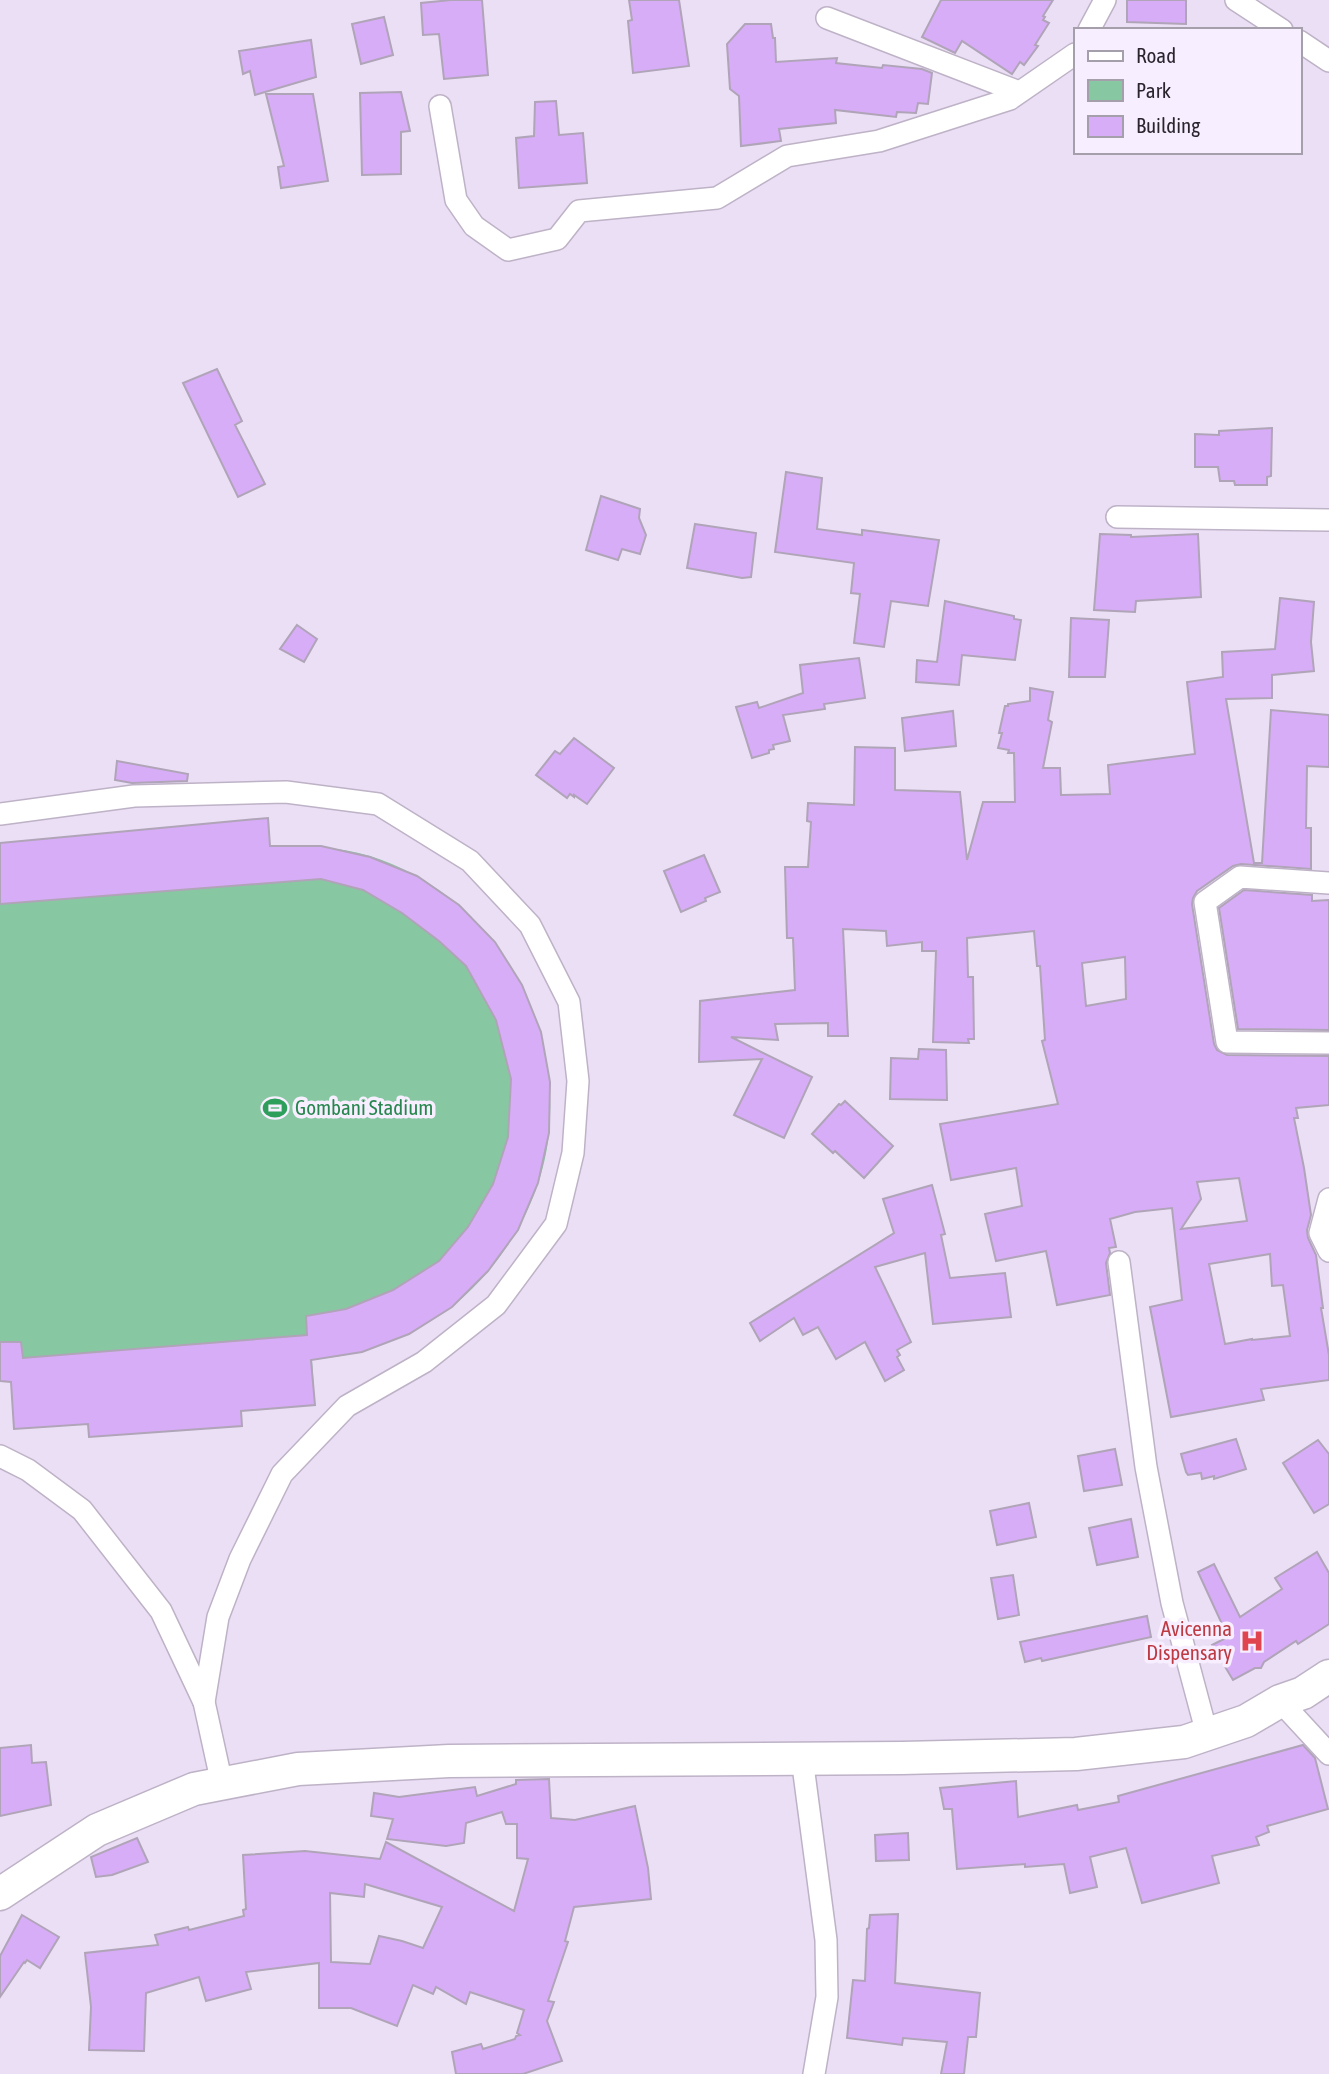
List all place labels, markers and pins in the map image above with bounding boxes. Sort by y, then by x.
sports icon: Gombani Stadium [261,1094,289,1122]
place label: Gombani Stadium [295,1095,433,1119]
place label: Avicenna Dispensary [1146,1616,1232,1664]
hospital icon: Avicenna Dispensary [1238,1627,1266,1655]

